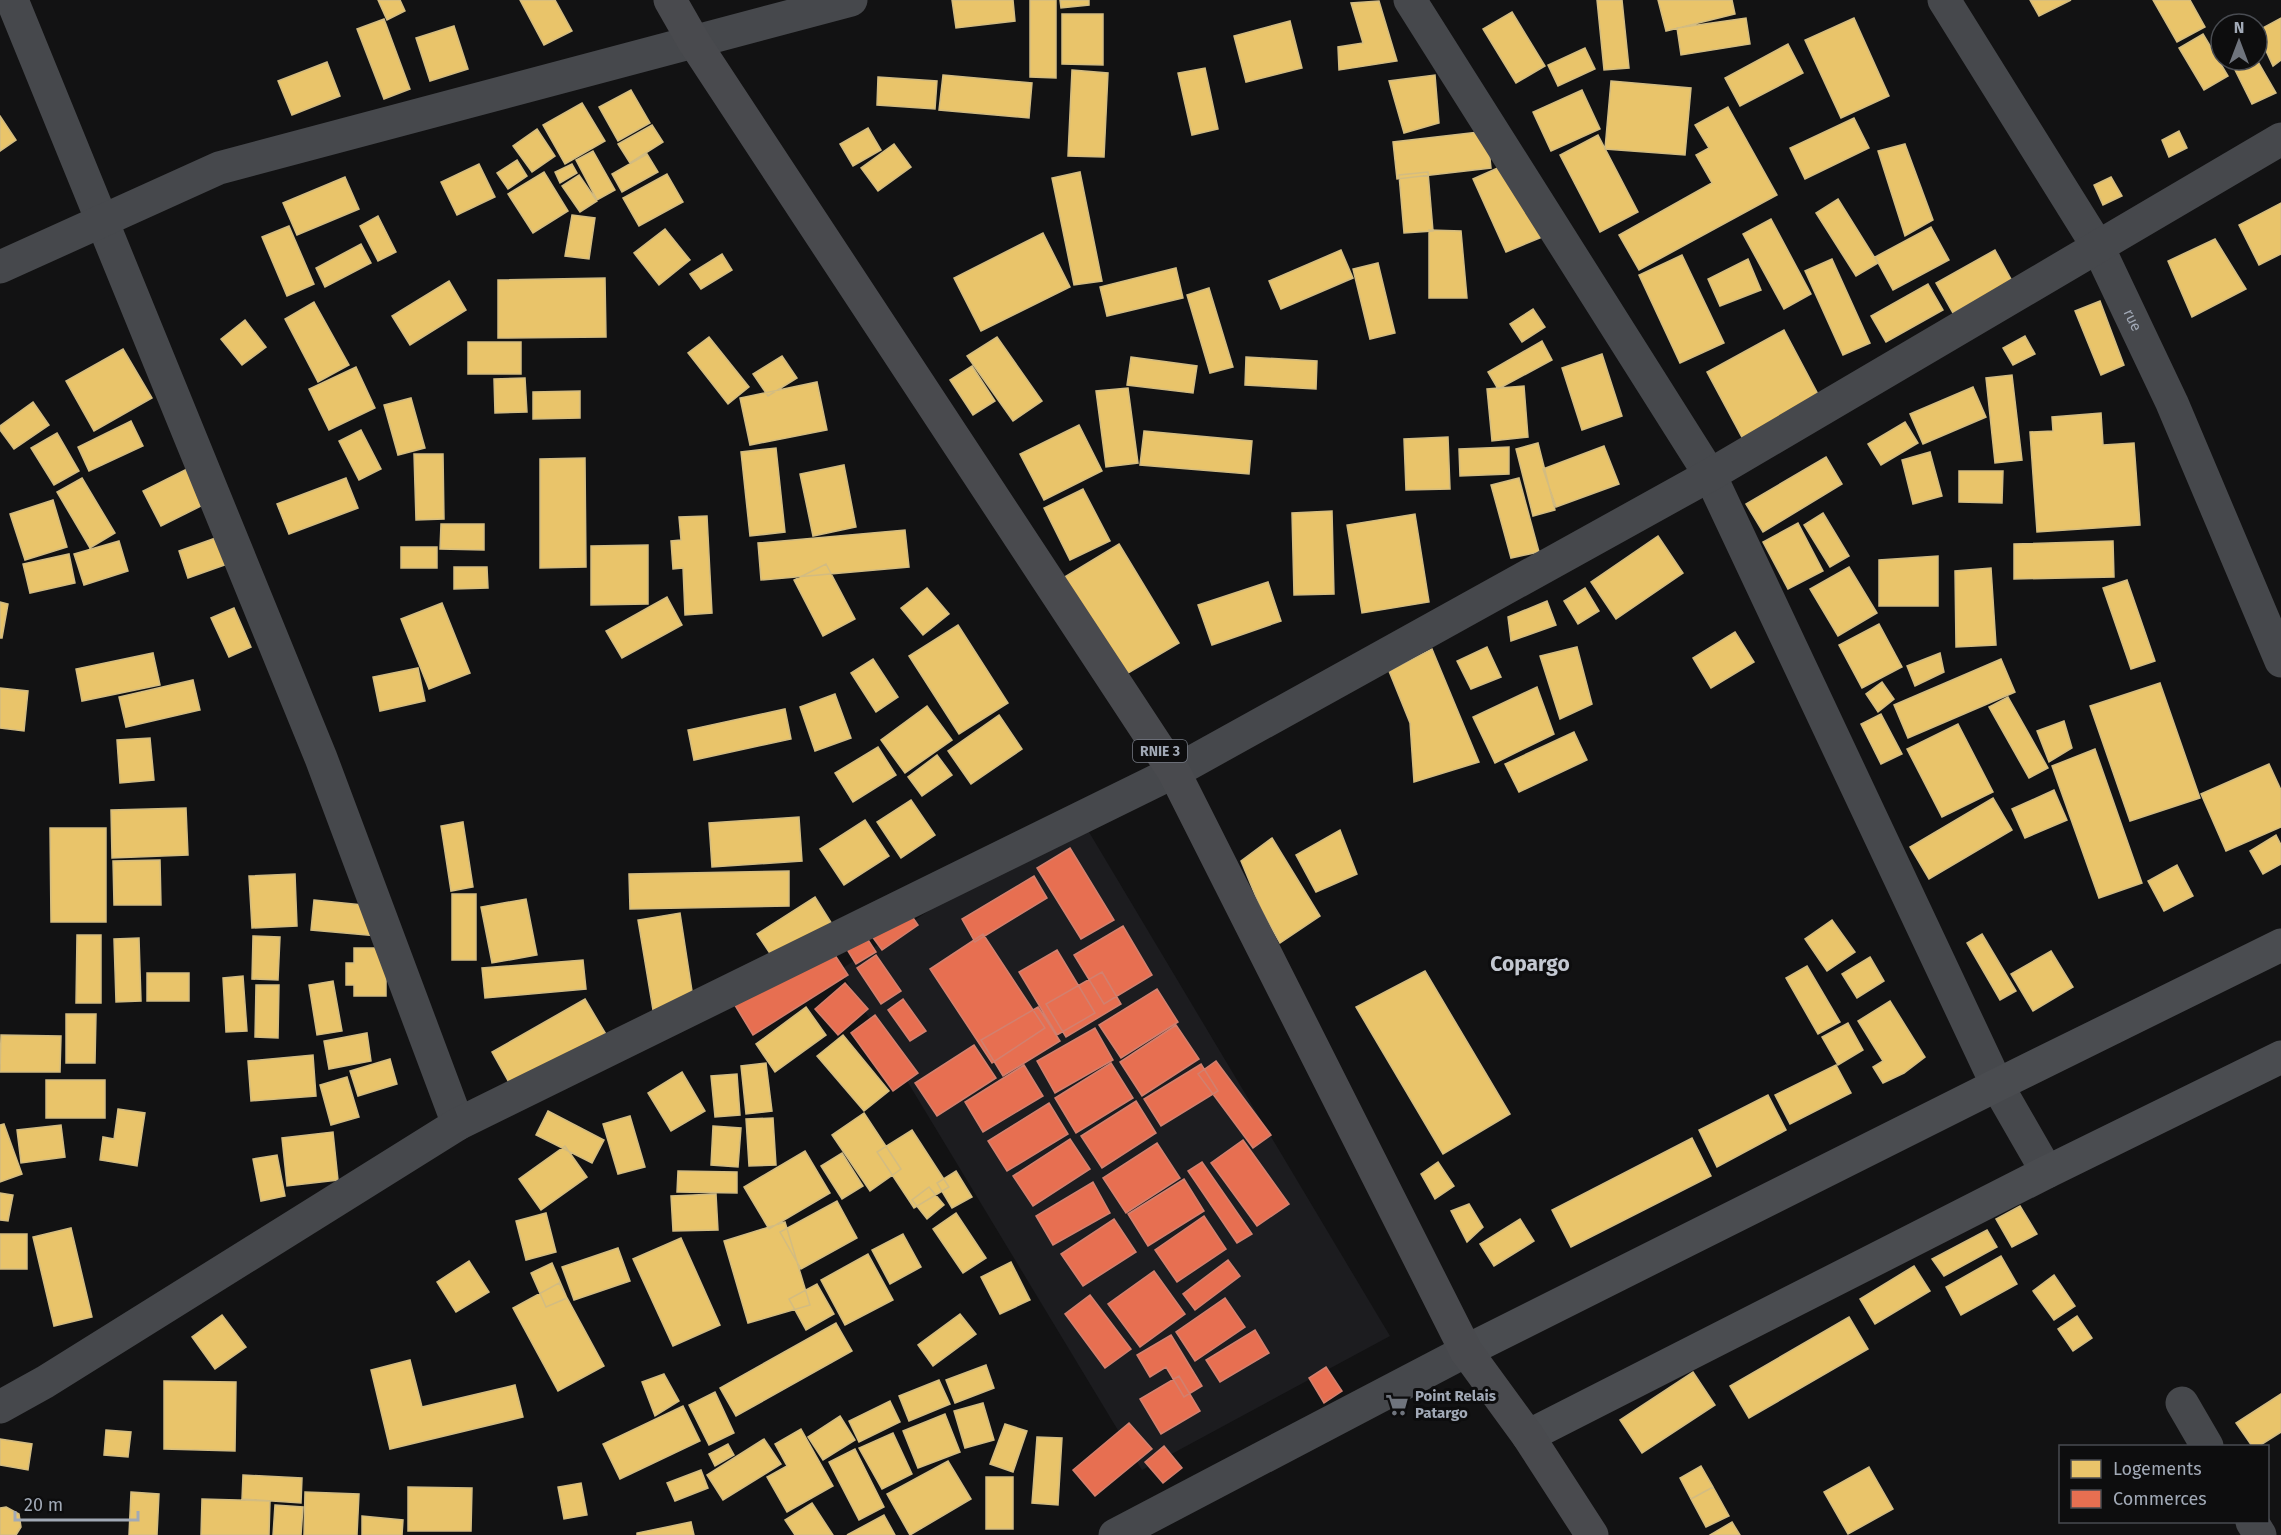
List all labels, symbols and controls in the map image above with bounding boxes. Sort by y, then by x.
north arrow [2209,12,2269,72]
text: N [2234,18,2244,37]
street label: rue [2120,306,2146,334]
road number: RNIE 3 [1133,740,1187,762]
district label: Copargo [1490,951,1570,977]
place label: Point Relais Patargo [1415,1387,1496,1422]
supermarket icon: Point Relais Patargo [1384,1392,1410,1418]
legend [2059,1445,2269,1523]
text: Logements [2113,1458,2202,1480]
scale bar [15,1484,138,1522]
text: Commerces [2113,1488,2207,1510]
text: 20 m [24,1494,63,1516]

